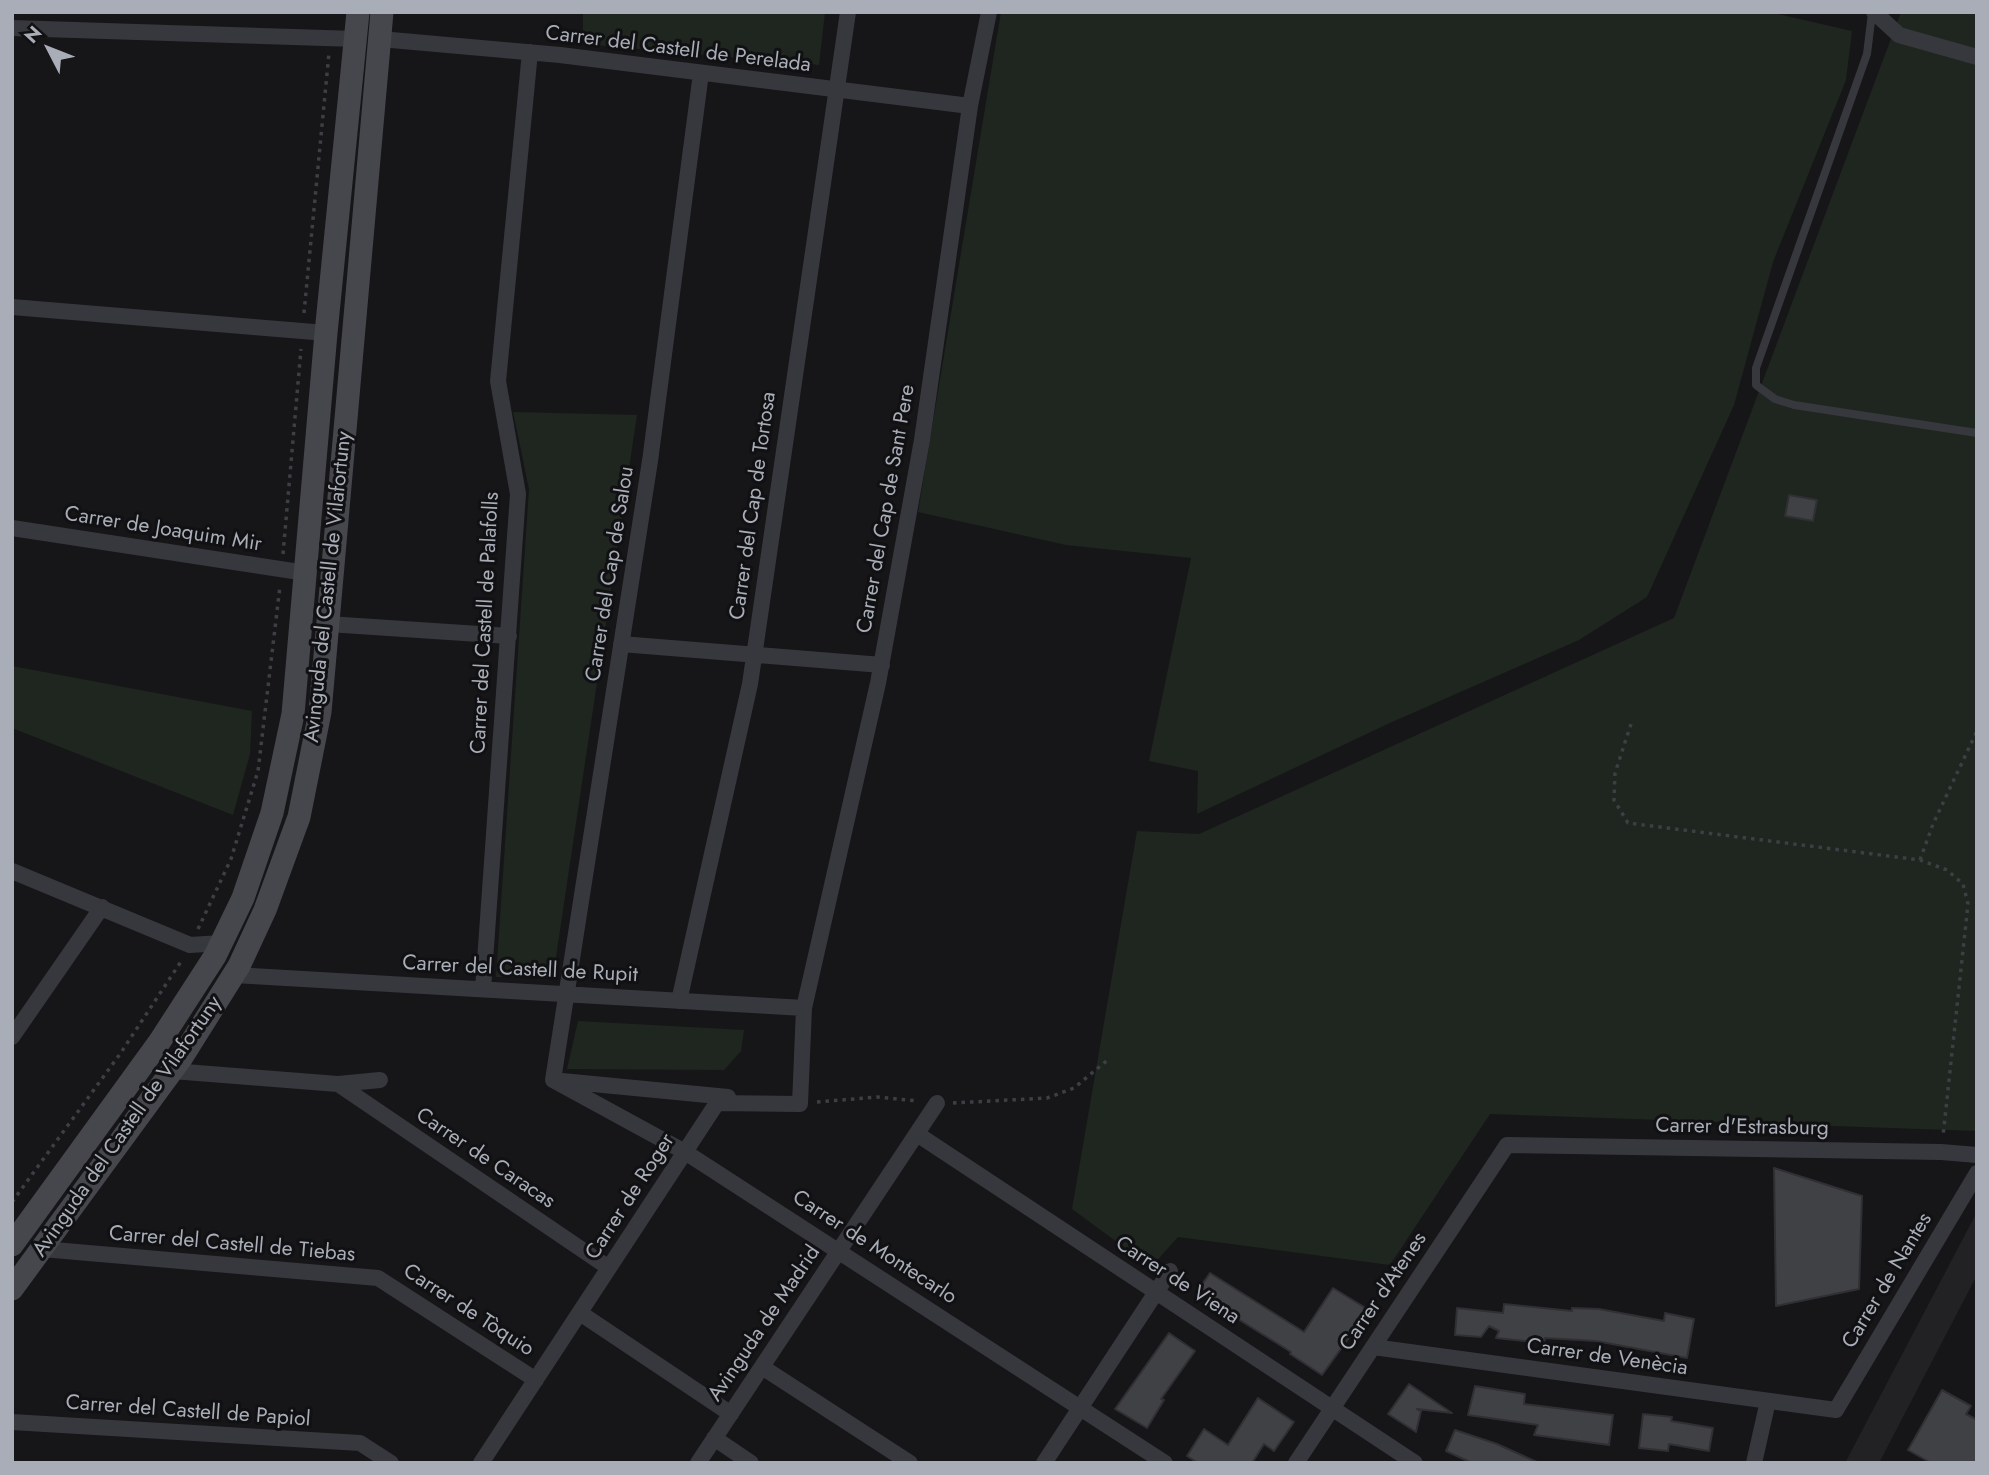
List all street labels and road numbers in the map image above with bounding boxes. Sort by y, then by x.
street label: Carrer del Castell de Perelada [544,21,812,79]
street label: Carrer del Cap de Sant Pere [853,383,921,635]
street label: Carrer del Cap de Tortosa [726,390,782,622]
street label: Avinguda del Castell de Vilafortuny [300,430,358,744]
street label: Carrer del Cap de Salou [582,465,640,683]
street label: Carrer del Castell de Palafolls [467,491,505,755]
street label: Carrer de Joaquim Mir [63,502,263,558]
street label: Carrer del Castell de Rupit [402,951,638,989]
street label: Avinguda del Castell de Vilafortuny [28,992,228,1262]
street label: Carrer de Caracas [411,1103,559,1215]
street label: Carrer d'Estrasburg [1655,1114,1829,1142]
street label: Carrer de Roger [581,1129,681,1265]
street label: Carrer de Montecarlo [787,1185,961,1311]
street label: Carrer de Nantes [1838,1209,1938,1353]
street label: Carrer del Castell de Tiebas [108,1222,356,1268]
street label: Carrer d'Atenes [1335,1228,1433,1356]
street label: Carrer de Viena [1110,1231,1244,1331]
street label: Avinguda de Madrid [703,1241,827,1407]
street label: Carrer de Tòquio [398,1259,538,1363]
street label: Carrer de Venècia [1525,1334,1689,1382]
street label: Carrer del Castell de Papiol [65,1391,311,1433]

